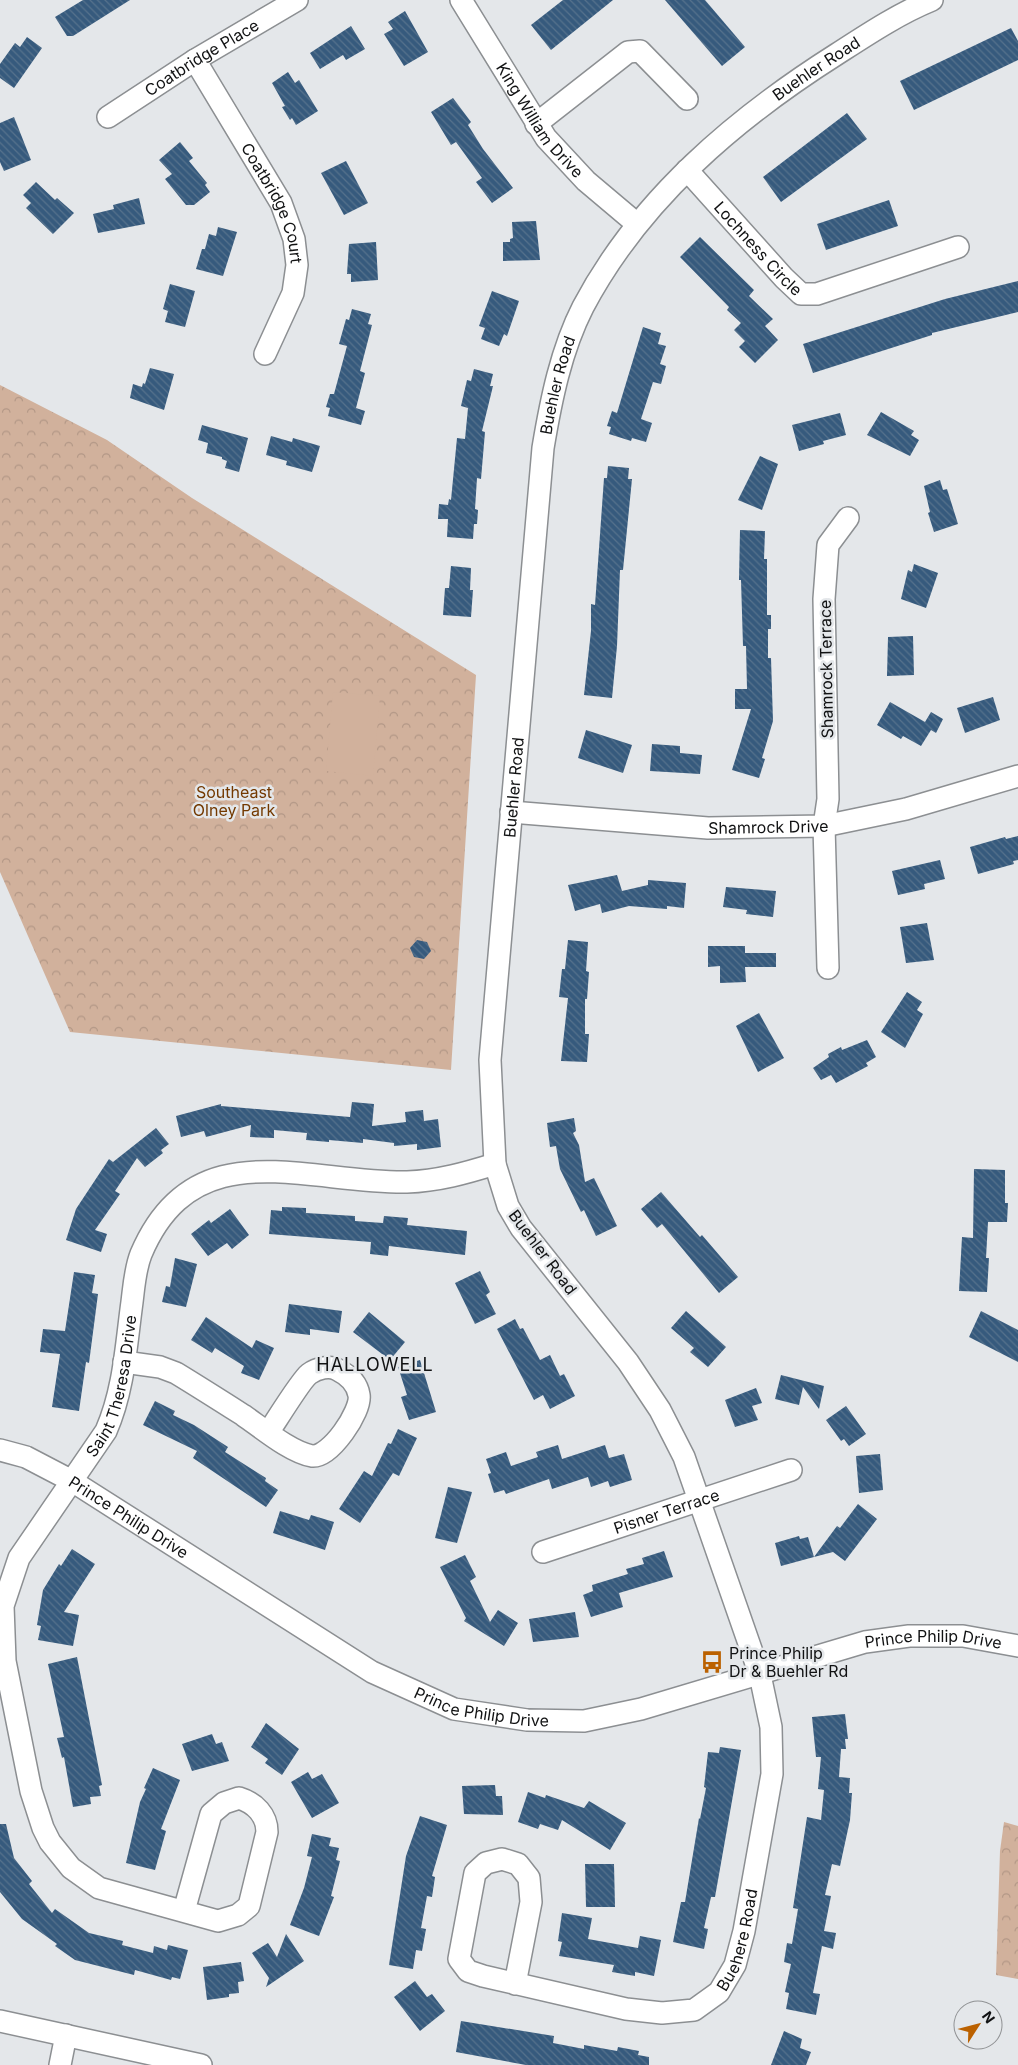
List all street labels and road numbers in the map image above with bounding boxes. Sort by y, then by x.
street label: Coatbridge Place [141,15,262,100]
street label: Buehler Road [768,32,864,105]
street label: King William Drive [492,59,588,182]
street label: Coatbridge Court [237,139,307,264]
street label: Lochness Circle [710,197,806,300]
street label: Buehler Road [535,333,579,436]
street label: Shamrock Terrace [815,600,837,738]
street label: Buehler Road [499,736,528,839]
street label: Shamrock Drive [708,816,829,838]
street label: Buehler Road [505,1206,581,1298]
street label: Saint Theresa Drive [81,1314,140,1461]
street label: Prince Philip Drive [65,1472,192,1563]
street label: Pisner Terrace [611,1484,722,1538]
street label: Prince Philip Drive [863,1626,1004,1653]
street label: Prince Philip Drive [411,1682,549,1730]
street label: Buehere Road [712,1887,761,1994]

